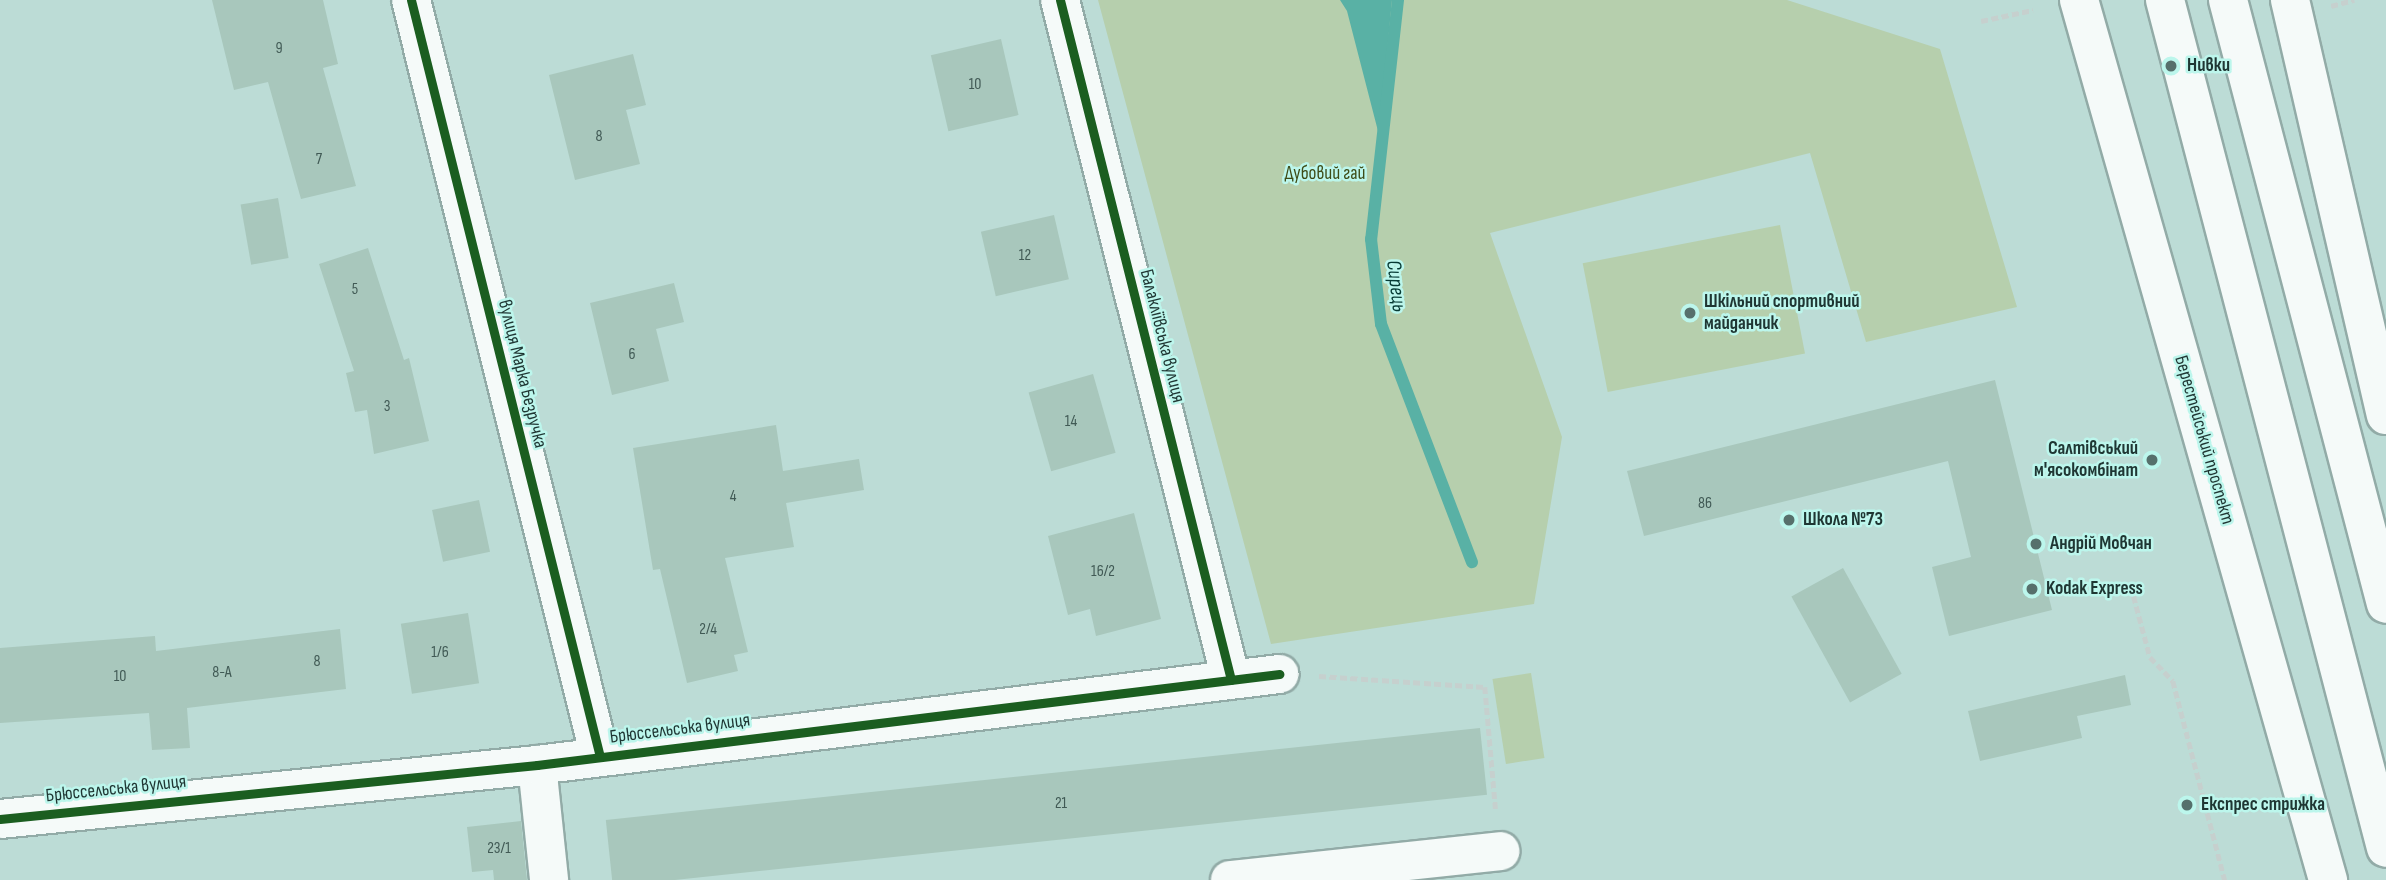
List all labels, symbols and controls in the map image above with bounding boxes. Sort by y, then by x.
house number: 9 [275,39,283,59]
place label: Нивки [2187,55,2230,77]
marker: Нивки [2161,56,2181,76]
house number: 10 [969,75,981,95]
house number: 8 [595,127,603,147]
house number: 7 [316,150,322,170]
park label: Дубовий гай [1285,163,1365,185]
house number: 12 [1019,246,1031,266]
water label: Сирець [1380,259,1412,313]
street label: Балакліївська вулиця [1134,267,1190,405]
house number: 5 [352,280,358,300]
place label: Шкільний спортивний майданчик [1704,291,1860,335]
street label: вулиця Марка Безручка [493,298,551,450]
marker: Шкільний спортивний майданчик [1682,305,1698,321]
house number: 6 [628,345,636,365]
street label: Берестейський проспект [2169,353,2239,527]
house number: 3 [384,397,390,417]
house number: 14 [1065,412,1077,432]
place label: Салтівський м'ясокомбінат [2034,438,2138,482]
marker: Салтівський м'ясокомбінат [2144,452,2160,468]
house number: 4 [730,487,736,507]
house number: 86 [1698,494,1712,514]
place label: Школа №73 [1803,509,1883,531]
marker: Школа №73 [1781,512,1797,528]
place label: Андрій Мовчан [2050,533,2152,555]
marker: Андрій Мовчан [2028,536,2044,552]
house number: 16/2 [1091,562,1115,582]
place label: Kodak Express [2046,578,2143,600]
marker: Kodak Express [2024,581,2040,597]
house number: 2/4 [699,620,717,640]
house number: 1/6 [431,643,449,663]
house number: 8 [313,652,321,672]
house number: 8-А [212,663,232,683]
house number: 10 [114,667,126,687]
street label: Брюссельська вулиця [609,709,751,749]
street label: Брюссельська вулиця [45,770,187,808]
house number: 21 [1055,794,1067,814]
place label: Експрес стрижка [2201,794,2325,816]
marker: Експрес стрижка [2179,797,2195,813]
house number: 23/1 [487,839,511,859]

